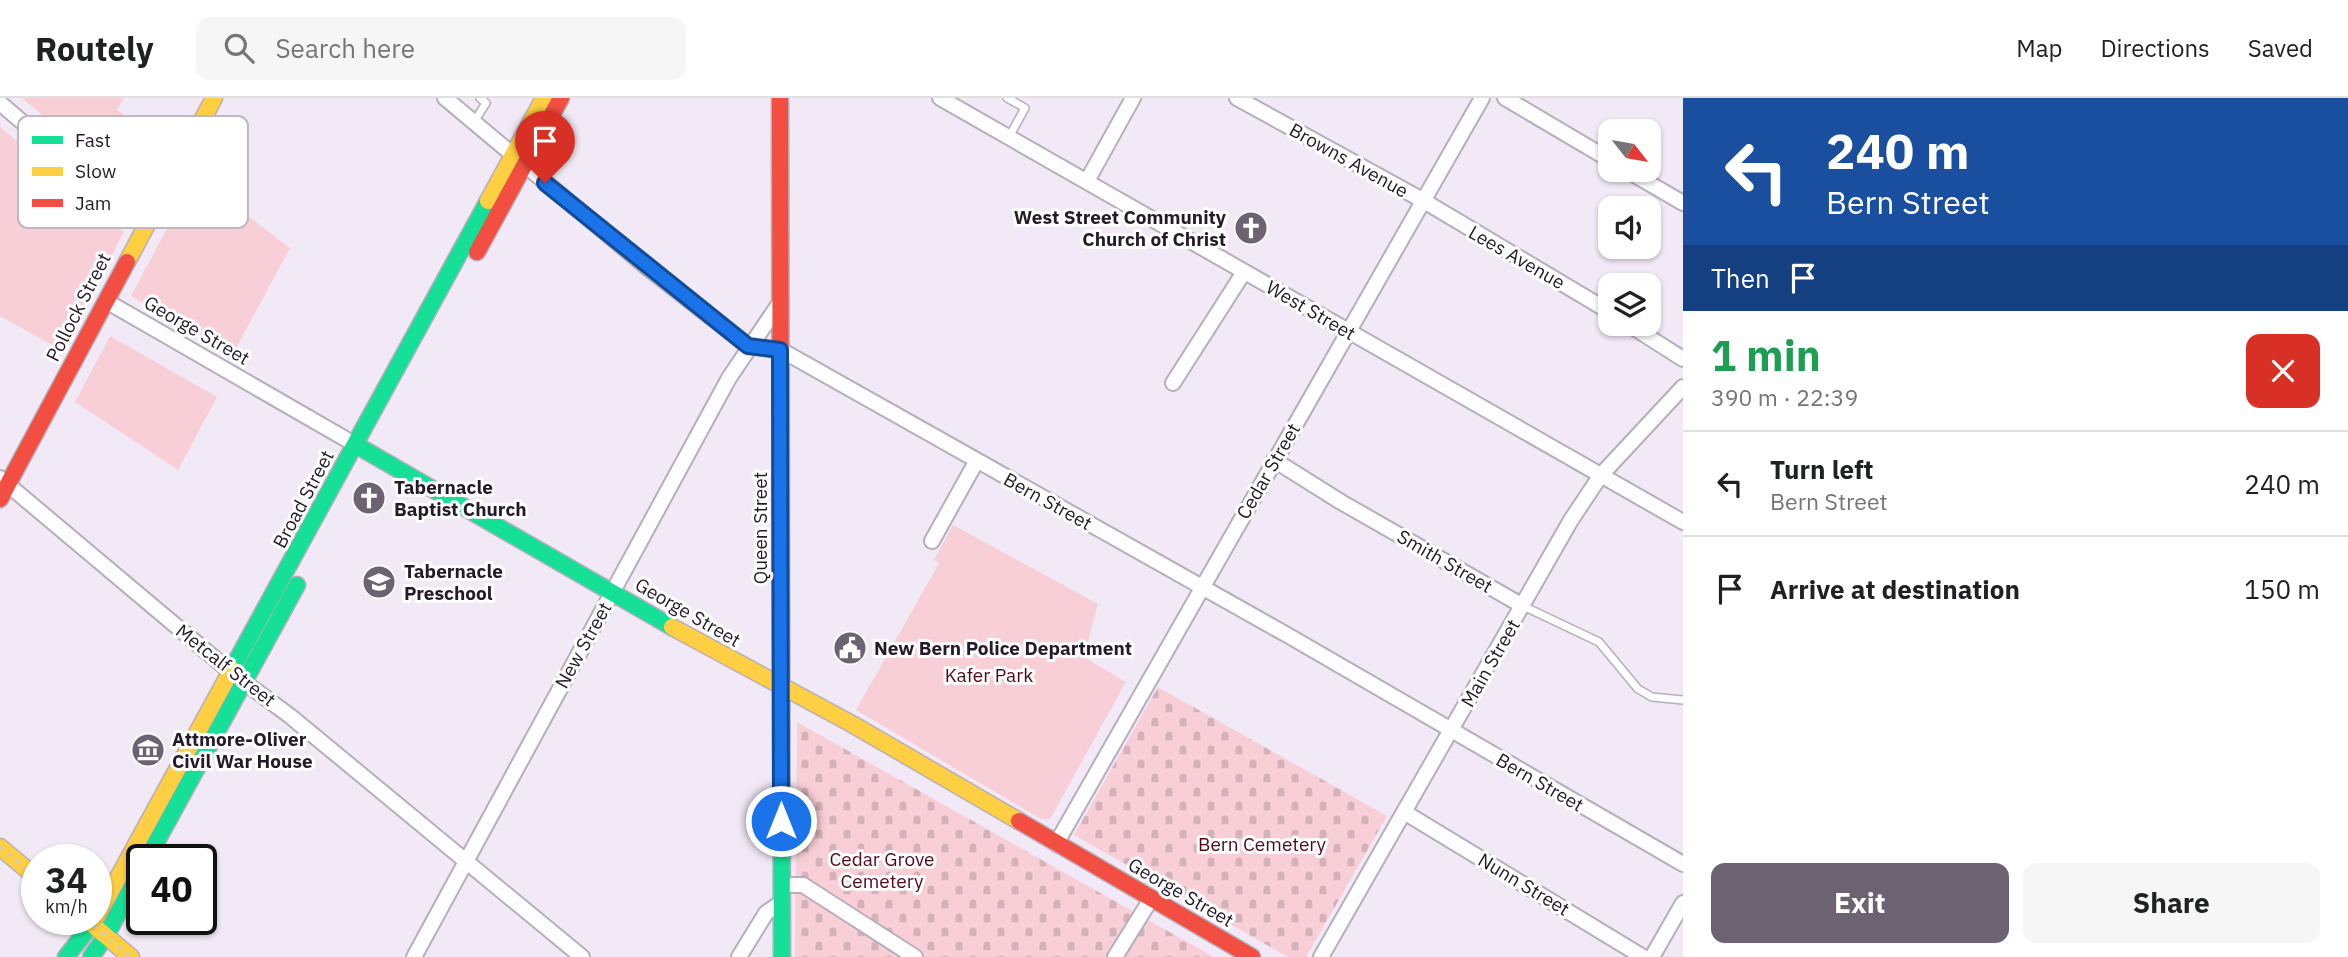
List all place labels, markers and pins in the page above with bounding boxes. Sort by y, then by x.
pin [515,111,575,183]
place label: West Street Community Church of Christ [1014,205,1227,251]
church icon: West Street Community Church of Christ [1232,209,1270,247]
place label: Tabernacle Baptist Church [394,475,527,521]
church icon: Tabernacle Baptist Church [350,479,388,517]
place label: Tabernacle Preschool [404,559,503,605]
school or university icon: Tabernacle Preschool [360,563,398,601]
public building icon: New Bern Police Department [831,629,869,667]
place label: New Bern Police Department [874,636,1132,660]
place label: Attmore-Oliver Civil War House [172,727,313,773]
museum icon: Attmore-Oliver Civil War House [129,731,167,769]

